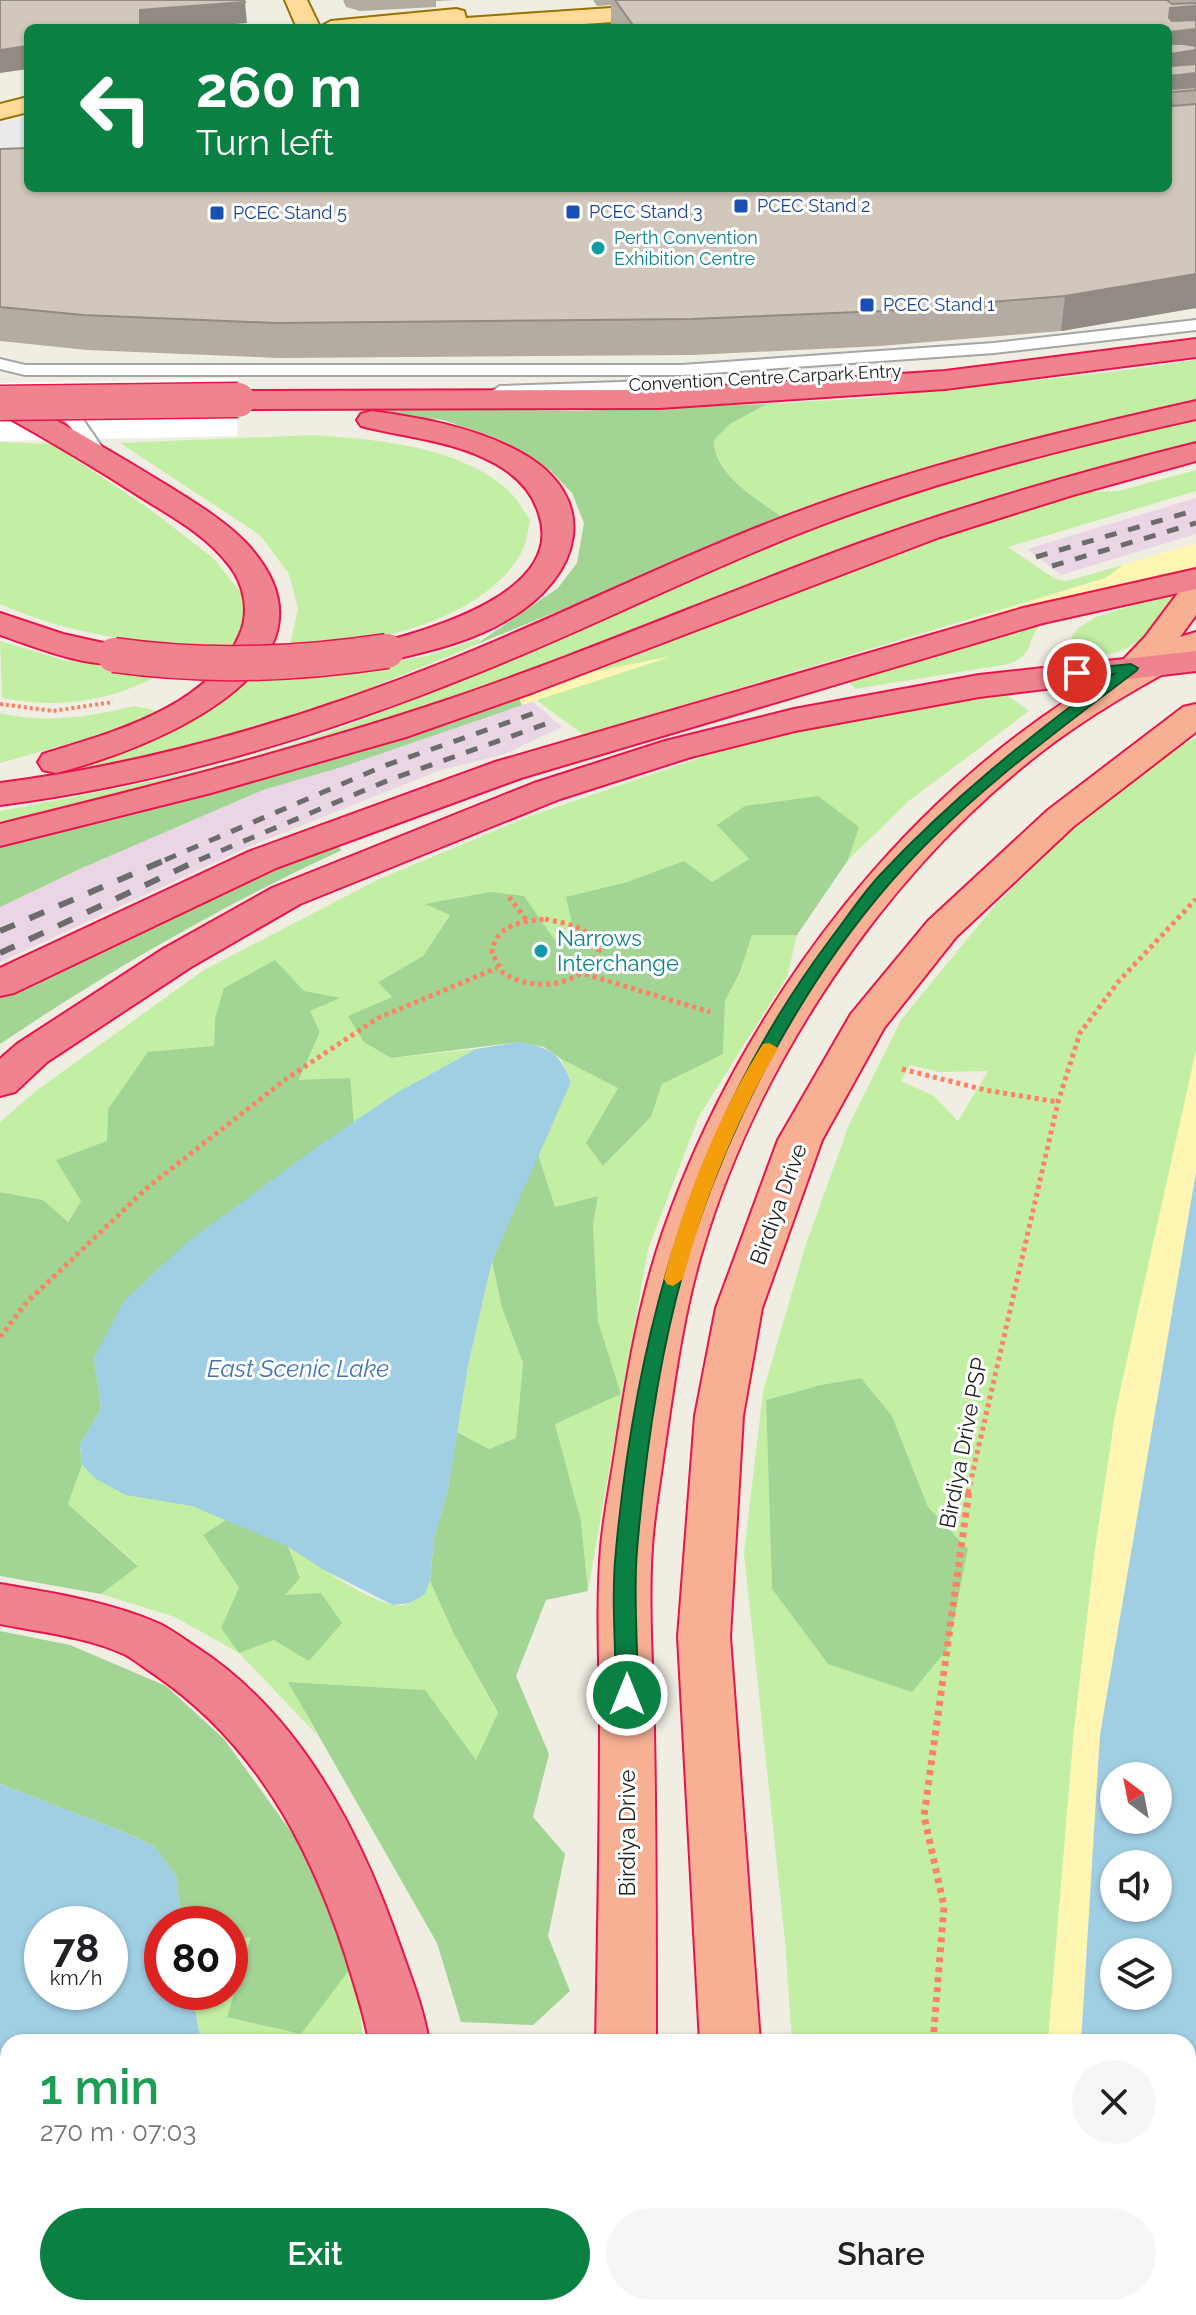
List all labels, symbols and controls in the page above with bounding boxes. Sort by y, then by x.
text: 260 m [196,54,362,120]
icon: left [64,56,168,160]
text: Turn left [196,121,334,163]
place label: PCEC Stand 2 [757,195,870,216]
marker: PCEC Stand 2 [732,197,750,215]
place label: PCEC Stand 3 [589,201,703,222]
place label: PCEC Stand 5 [233,202,347,223]
marker: PCEC Stand 3 [564,203,582,221]
marker: PCEC Stand 5 [208,204,226,222]
place label: Perth Convention Exhibition Centre [614,227,758,269]
marker: Perth Convention Exhibition Centre [589,239,607,257]
place label: PCEC Stand 1 [883,294,995,315]
marker: PCEC Stand 1 [858,296,876,314]
street label: Convention Centre Carpark Entry [628,360,902,395]
pin [1043,639,1111,707]
icon: arrive [1055,651,1099,695]
place label: Narrows Interchange [557,925,679,976]
marker: Narrows Interchange [532,942,550,960]
street label: Birdiya Drive [744,1140,812,1268]
water label: East Scenic Lake [207,1354,389,1383]
street label: Birdiya Drive PSP [934,1355,992,1531]
position arrow [585,1653,669,1737]
north arrow [1100,1762,1172,1834]
map controls [1100,1762,1172,2010]
street label: Birdiya Drive [614,1769,640,1897]
button: sound [1100,1850,1172,1922]
speed limit sign: 80 [144,1906,248,2010]
text: 78 [53,1924,99,1971]
button: layers [1100,1938,1172,2010]
text: km/h [50,1966,102,1990]
text: 1 min [40,2059,159,2115]
button: close [1072,2060,1156,2144]
text: 270 m · 07:03 [40,2117,196,2147]
button: Exit [40,2208,590,2300]
button: Share [606,2208,1156,2300]

